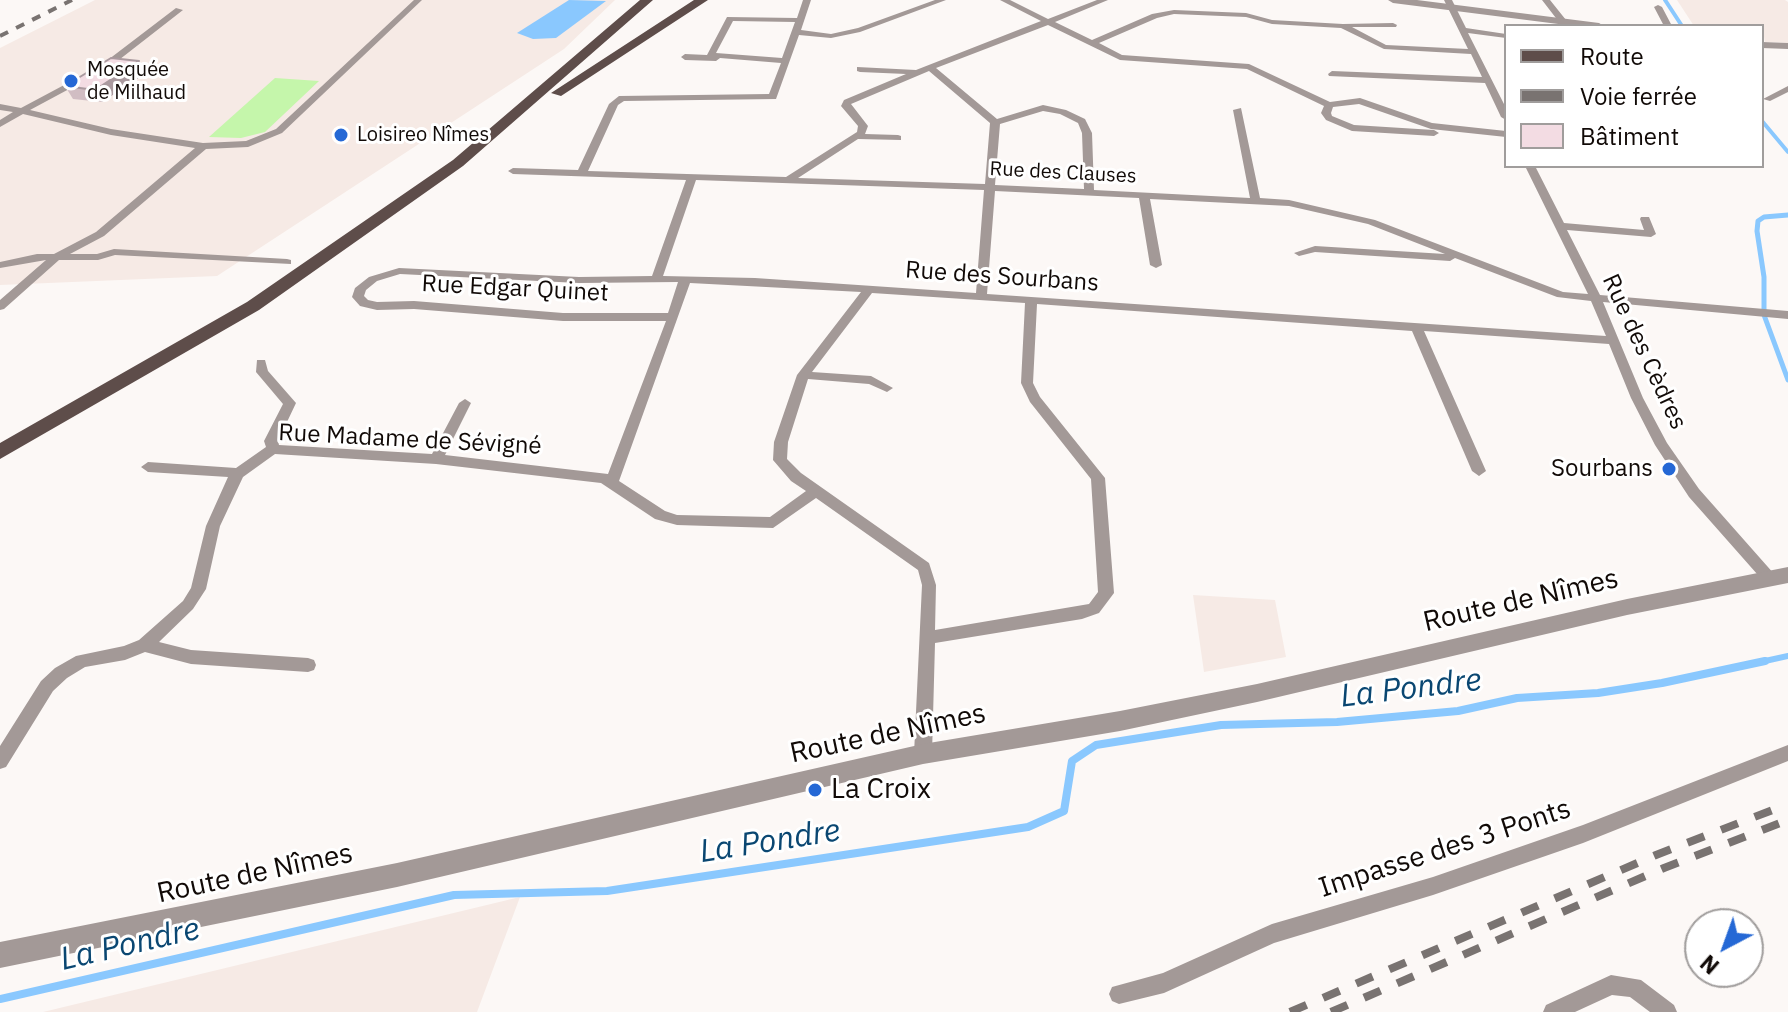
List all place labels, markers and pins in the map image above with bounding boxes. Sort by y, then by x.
place label: Mosquée de Milhaud [87,58,186,105]
marker: Mosquée de Milhaud [62,72,80,90]
place label: Loisireo Nîmes [357,123,489,147]
marker: Loisireo Nîmes [332,126,350,144]
place label: Sourbans [1551,455,1653,483]
marker: Sourbans [1660,460,1678,478]
place label: La Croix [831,773,931,807]
marker: La Croix [806,781,824,799]

